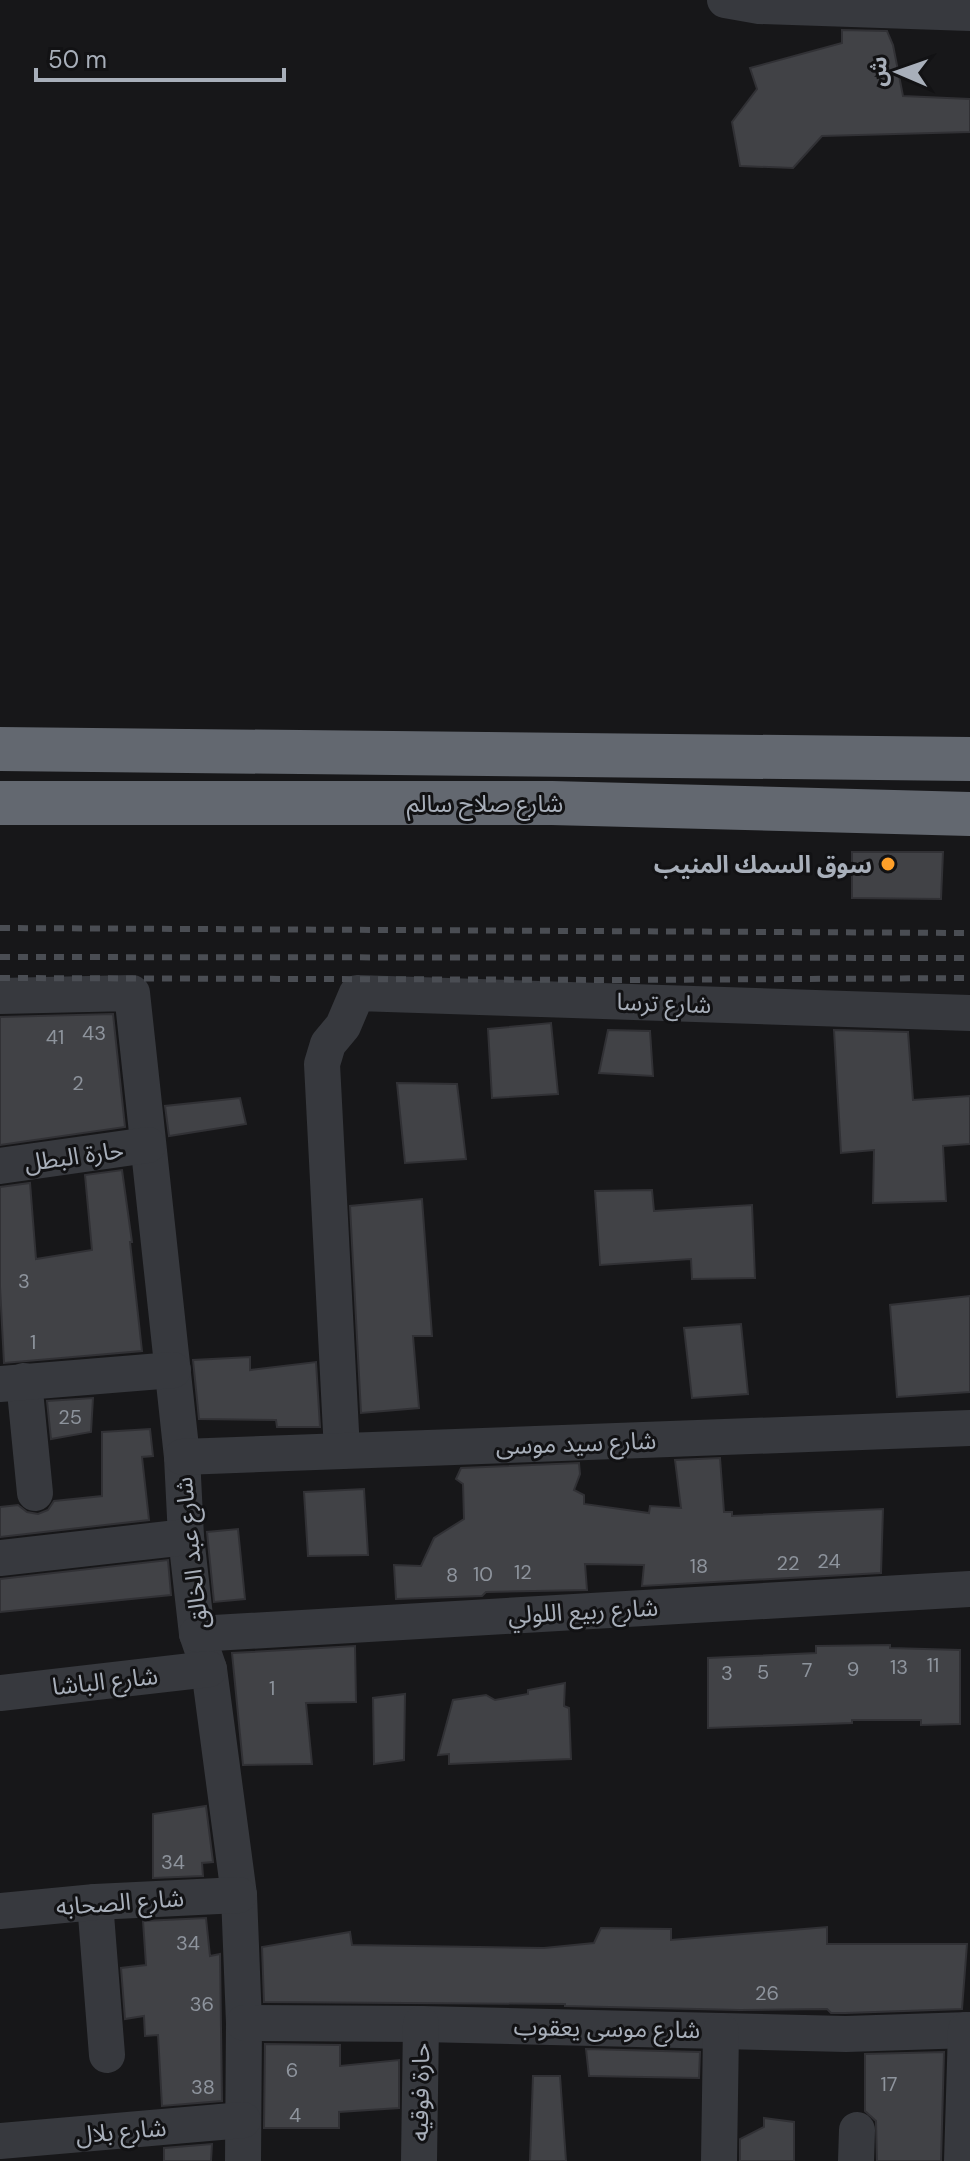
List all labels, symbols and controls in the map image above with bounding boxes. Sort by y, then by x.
scale bar [36,32,284,82]
north arrow [858,32,938,112]
text: 50 m [48,44,107,75]
text: ش [863,56,894,87]
street label: شارع صلاح سالم [407,788,563,821]
place label: سوق السمك المنيب [654,849,872,880]
marker: سوق السمك المنيب [879,855,897,873]
street label: شارع ترسا [616,986,712,1022]
house number: 43 [82,1020,106,1046]
house number: 41 [46,1024,64,1050]
house number: 2 [72,1070,84,1096]
street label: حارة البطل [22,1134,126,1178]
house number: 3 [18,1268,30,1294]
house number: 1 [30,1329,36,1355]
house number: 25 [58,1404,82,1430]
street label: شارع سيد موسى [495,1425,657,1463]
street label: شارع عبد الخالق [168,1475,216,1630]
house number: 24 [817,1548,841,1574]
house number: 22 [776,1550,800,1576]
house number: 18 [690,1553,708,1579]
house number: 12 [514,1559,532,1585]
house number: 10 [473,1561,493,1587]
house number: 8 [446,1562,458,1588]
street label: شارع ربيع اللولي [507,1592,659,1634]
house number: 11 [927,1652,939,1678]
house number: 13 [890,1654,908,1680]
house number: 9 [847,1656,859,1682]
house number: 7 [802,1657,812,1683]
house number: 5 [757,1659,769,1685]
street label: شارع الباشا [51,1660,160,1704]
house number: 3 [721,1660,733,1686]
house number: 1 [269,1675,275,1701]
house number: 34 [161,1849,185,1875]
street label: شارع الصحابه [55,1882,185,1924]
house number: 34 [176,1930,200,1956]
house number: 26 [755,1980,779,2006]
house number: 36 [190,1991,214,2017]
street label: شارع موسى يعقوب [513,2011,701,2047]
street label: حارة فوقيه [404,2042,436,2142]
house number: 6 [286,2057,298,2083]
house number: 17 [881,2071,897,2097]
house number: 38 [191,2074,215,2100]
house number: 4 [289,2102,301,2128]
street label: شارع بلال [74,2112,168,2152]

